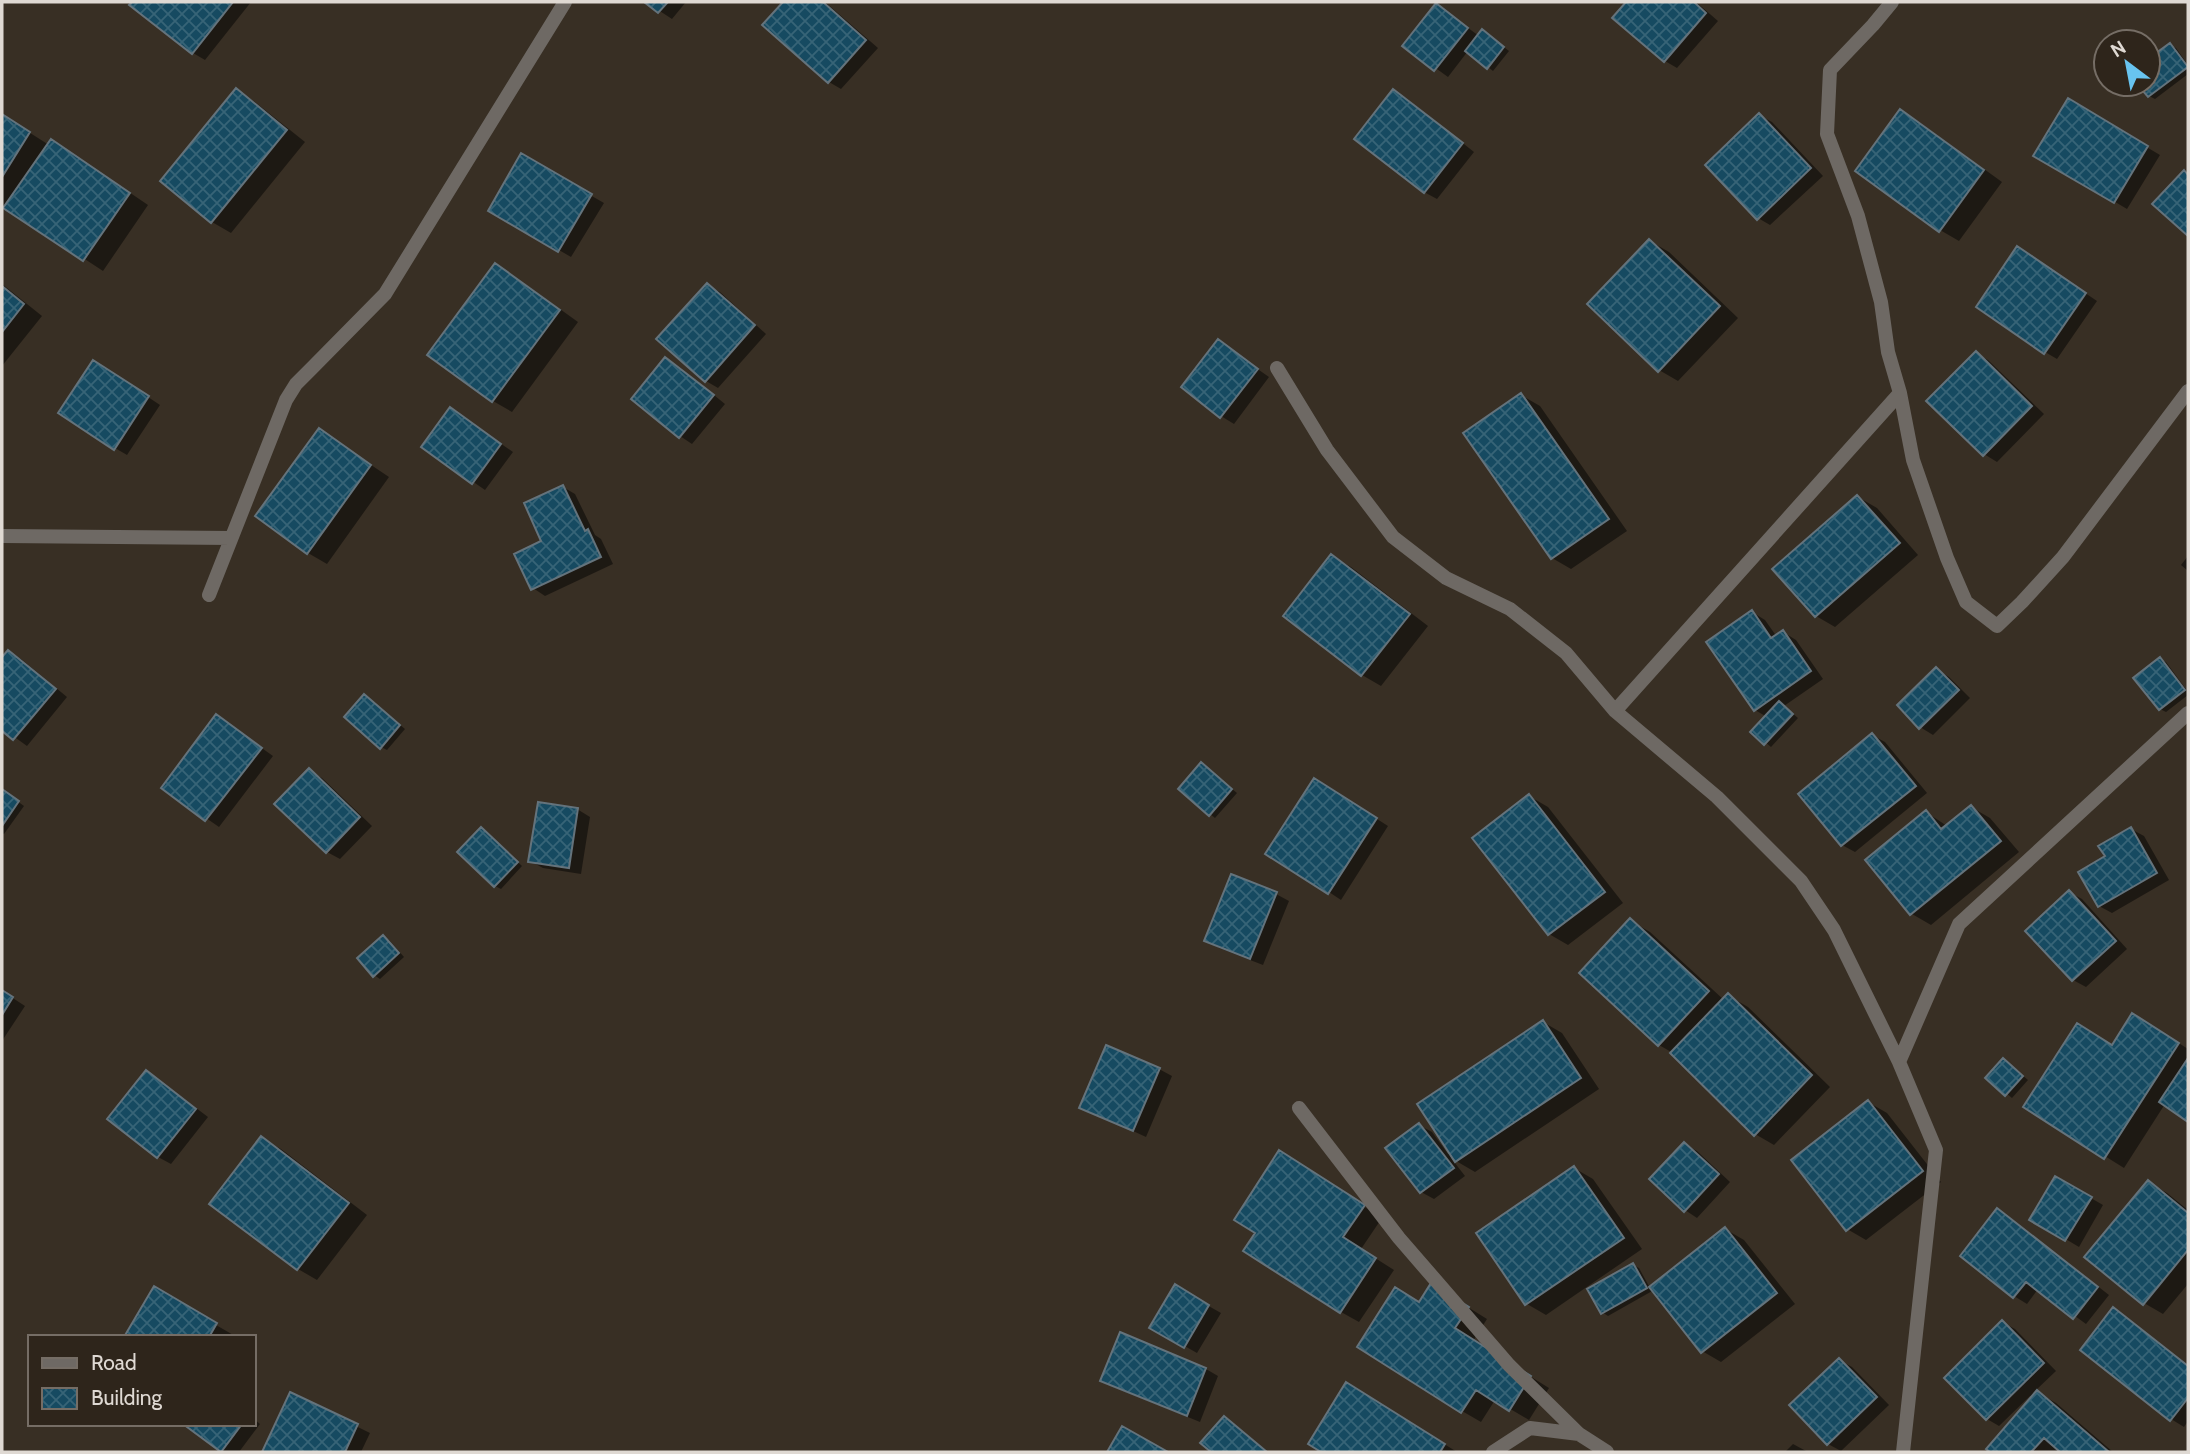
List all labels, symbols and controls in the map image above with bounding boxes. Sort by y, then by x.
north arrow [2092,28,2162,98]
text: N [2106,36,2130,62]
legend [28,1335,256,1426]
text: Road [91,1350,137,1375]
text: Building [91,1385,163,1410]

